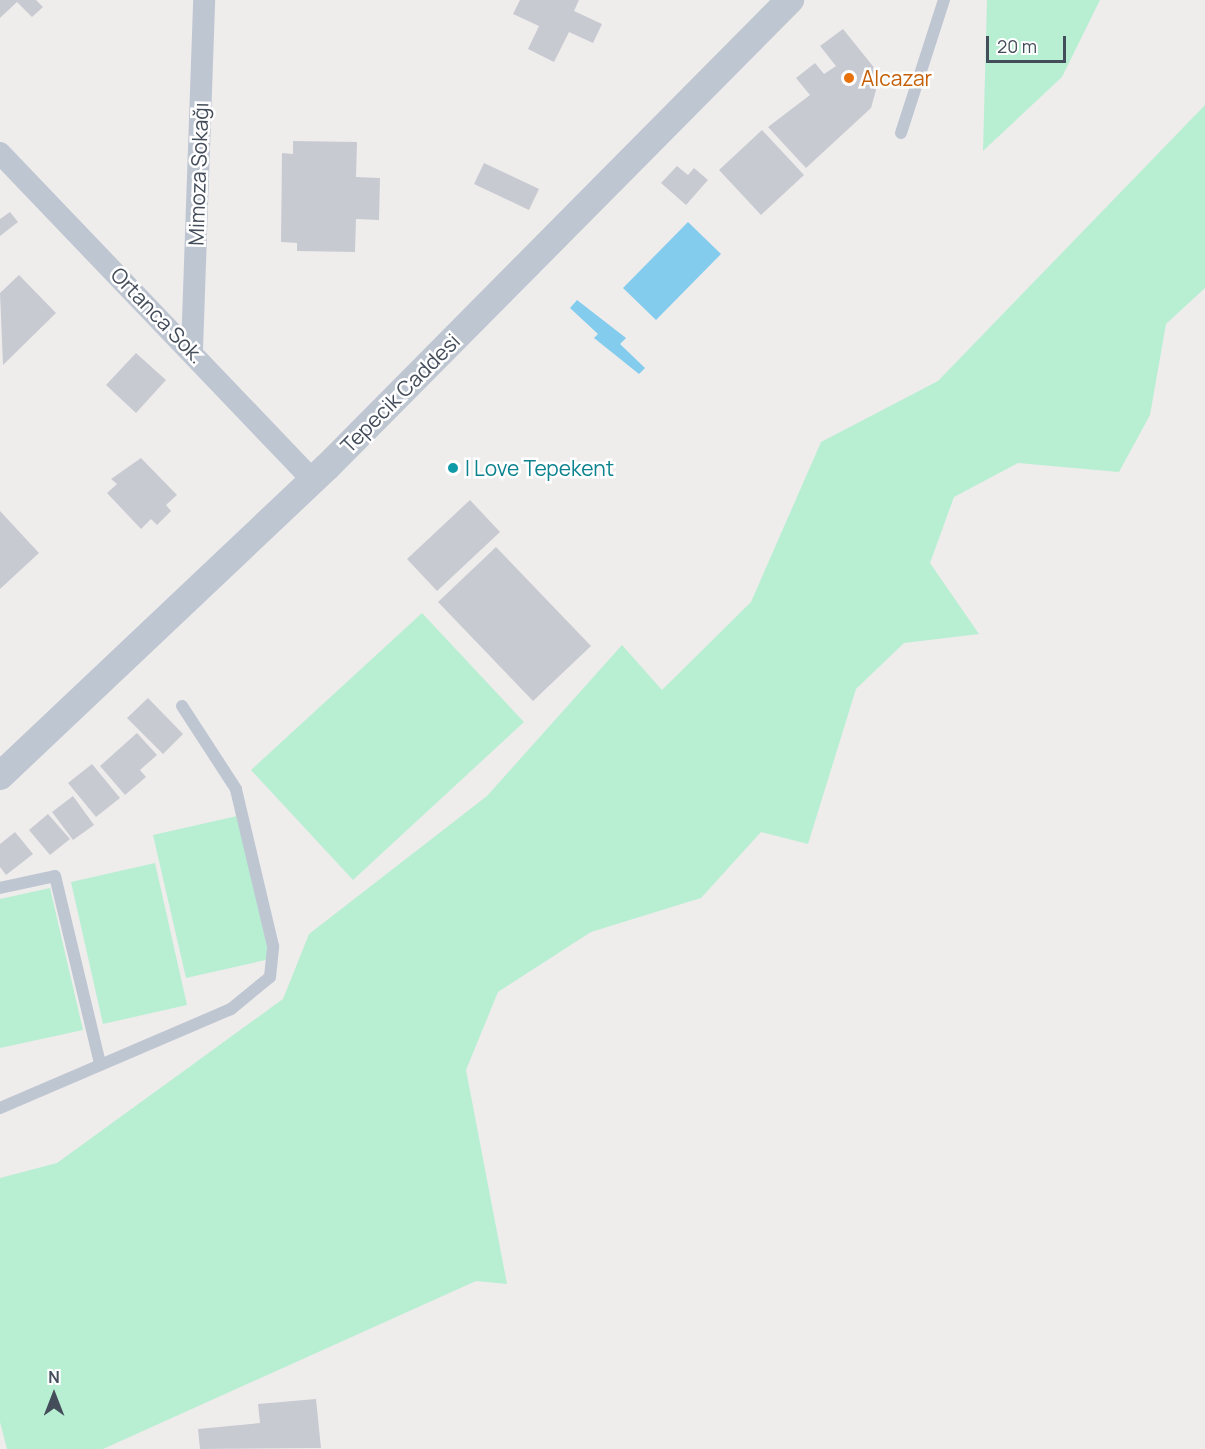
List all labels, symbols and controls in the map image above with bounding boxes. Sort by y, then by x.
scale bar [989,24,1068,62]
text: 20 m [997,34,1037,58]
place label: Alcazar [861,65,932,91]
marker: Alcazar [842,71,856,85]
street label: Mimoza Sokağı [183,102,213,246]
street label: Ortanca Sok. [106,262,210,368]
street label: Tepecik Caddesi [335,328,465,458]
place label: I Love Tepekent [465,455,614,481]
marker: I Love Tepekent [446,461,460,475]
north arrow [24,1365,84,1425]
text: N [48,1366,60,1388]

